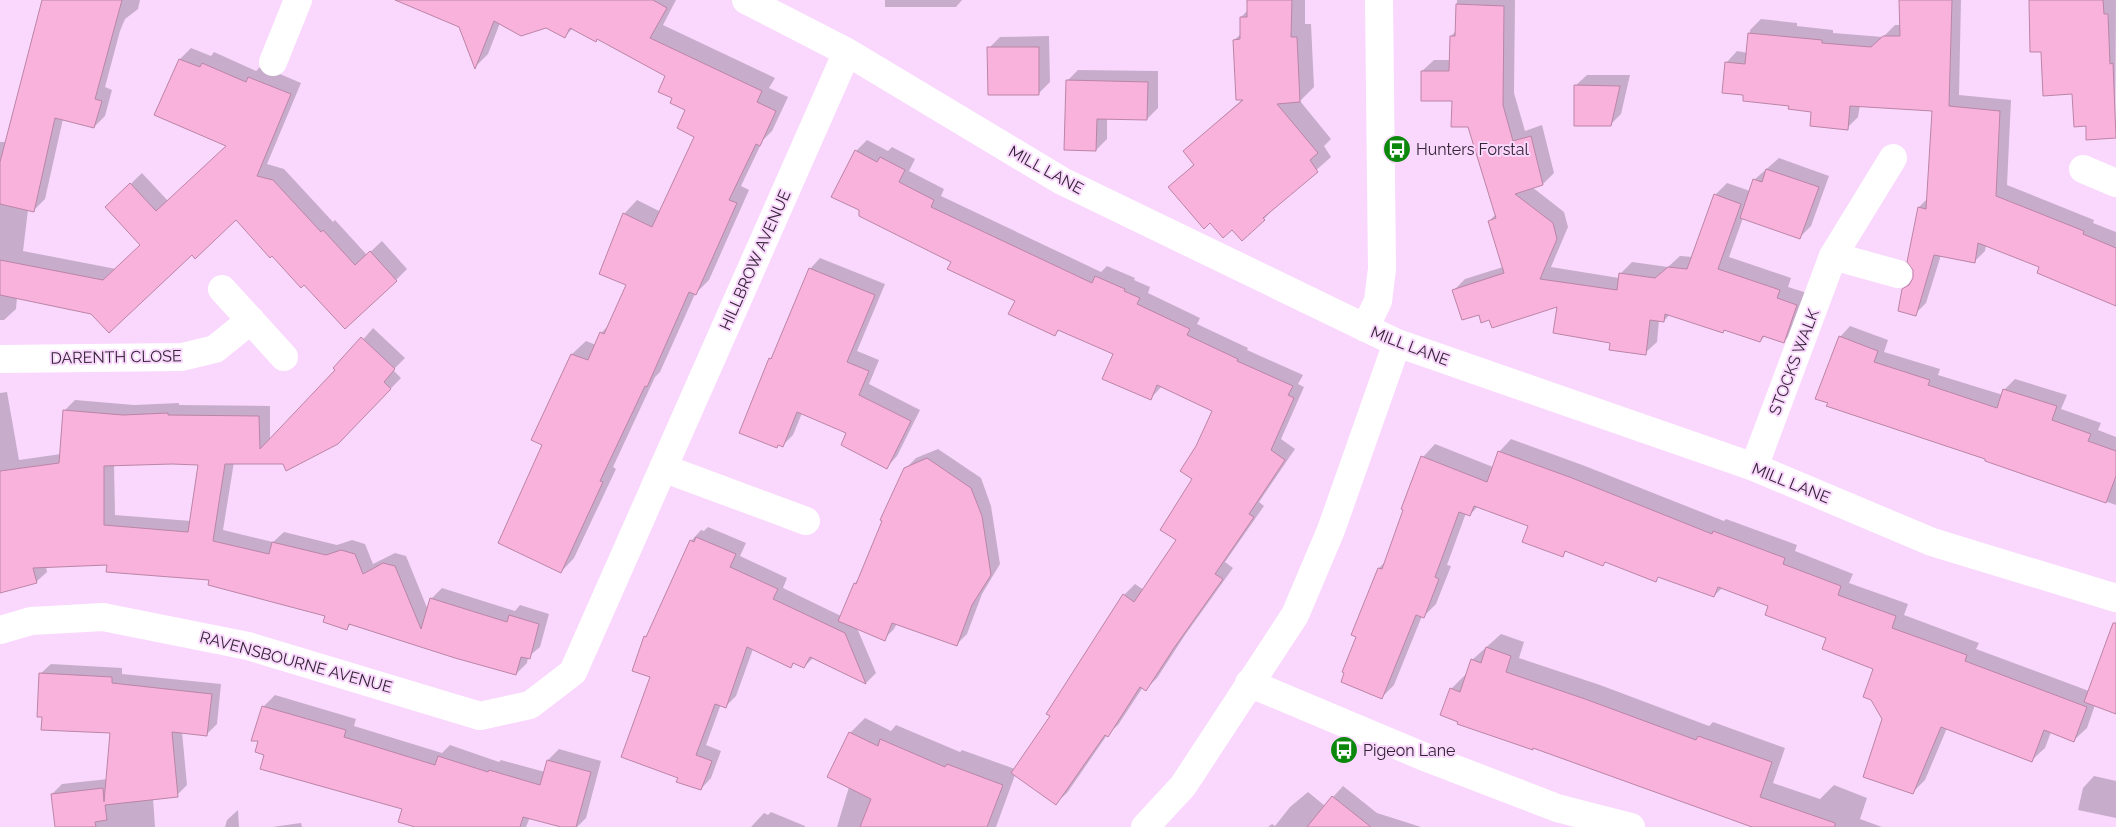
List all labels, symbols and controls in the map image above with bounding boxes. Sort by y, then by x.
bus stop icon: Hunters Forstal [1382,134,1412,164]
place label: Hunters Forstal [1416,140,1529,159]
street label: MILL LANE [1005,142,1087,198]
street label: HILLBROW AVENUE [715,187,795,333]
street label: STOCKS WALK [1765,306,1823,418]
street label: MILL LANE [1368,322,1452,370]
street label: DARENTH CLOSE [50,346,182,368]
street label: MILL LANE [1749,459,1833,507]
street label: RAVENSBOURNE AVENUE [198,627,395,697]
bus stop icon: Pigeon Lane [1329,735,1359,765]
place label: Pigeon Lane [1363,741,1455,760]

